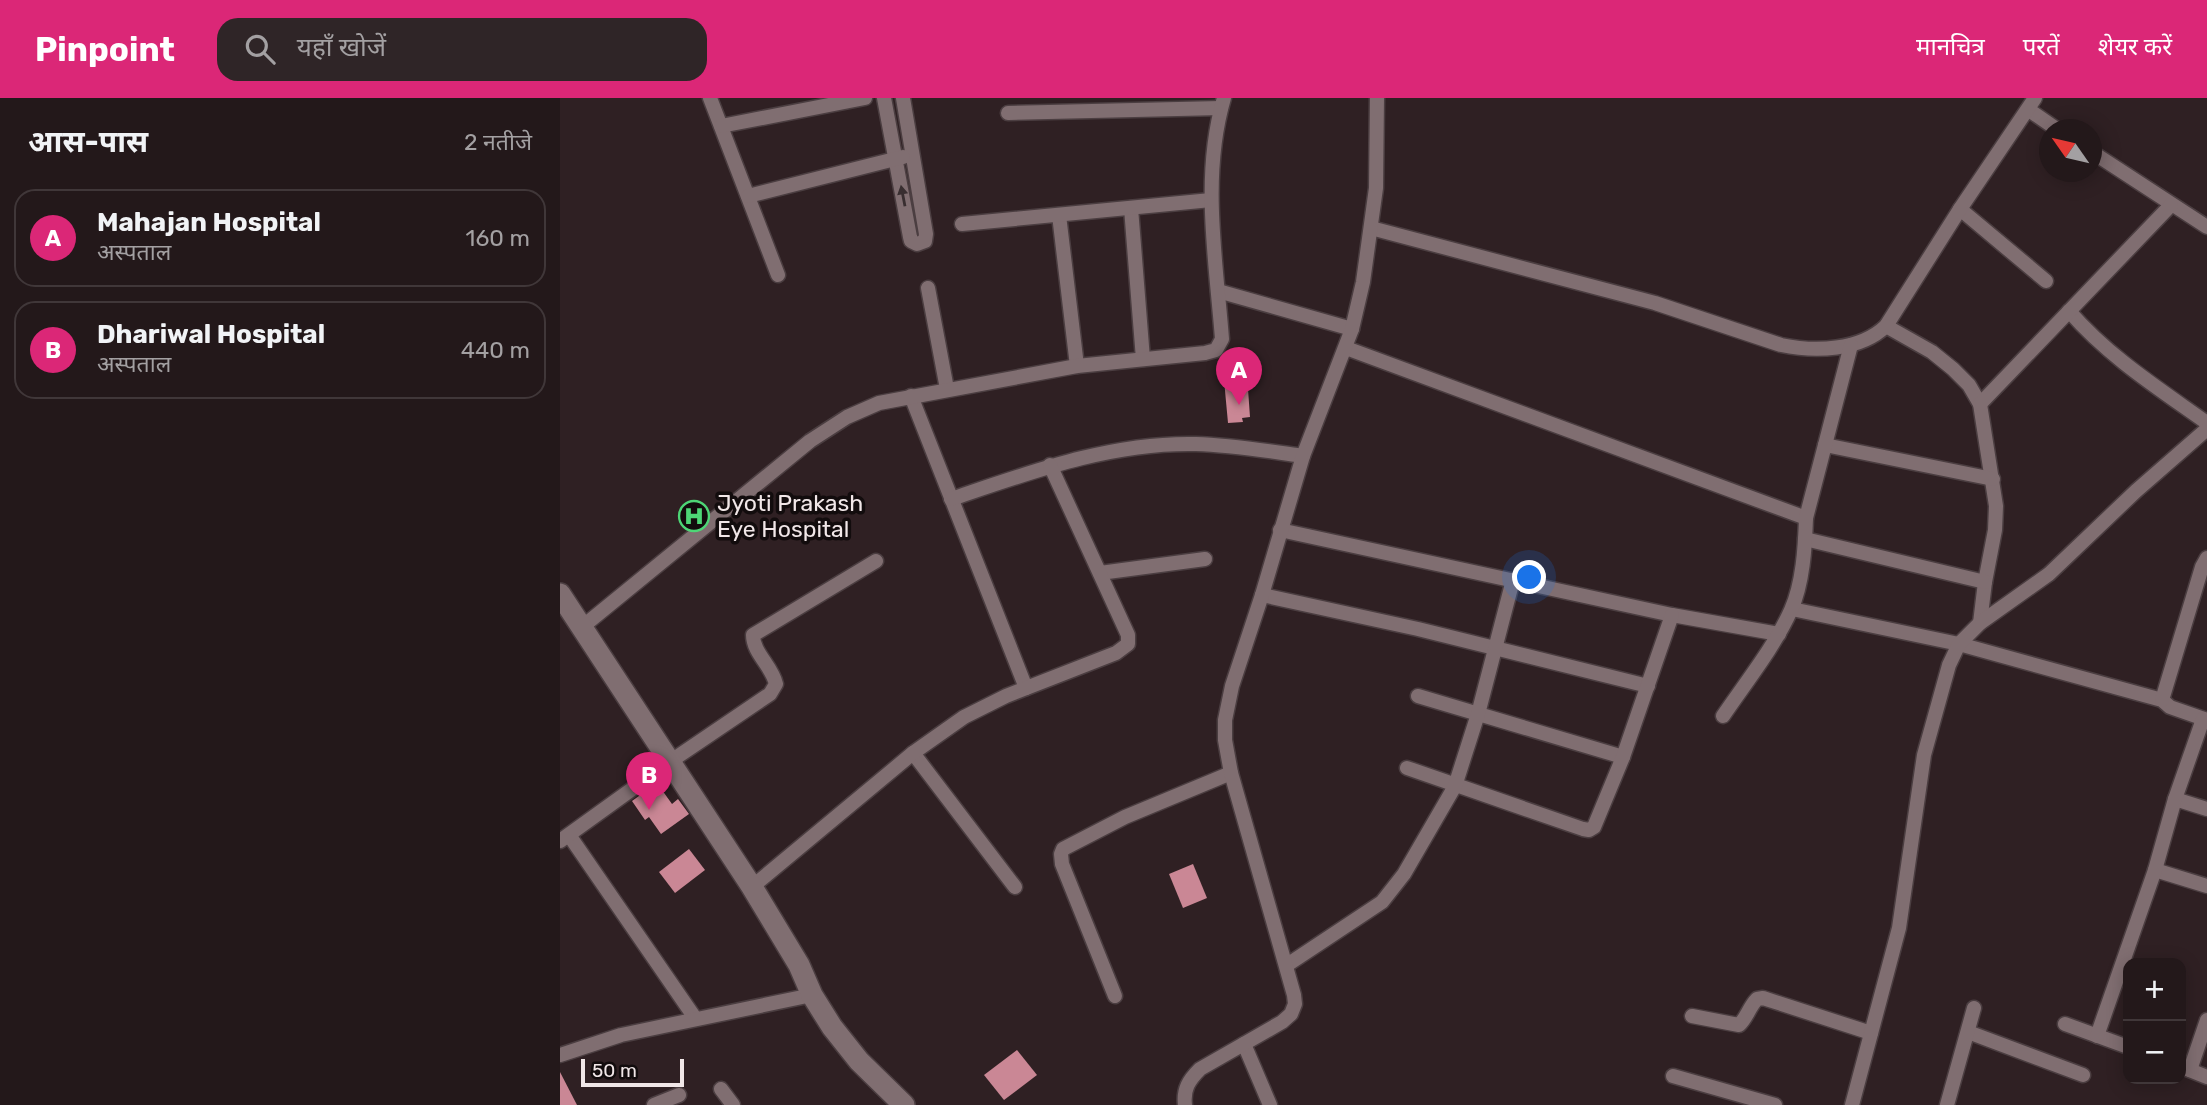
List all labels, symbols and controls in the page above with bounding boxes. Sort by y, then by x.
search box [217,18,707,81]
text: Pinpoint [35,30,175,69]
icon: search [241,30,279,68]
text: यहाँ खोजें [297,32,386,63]
text: मानचित्र [1916,33,1985,61]
text: परतें [2023,33,2060,61]
text: शेयर करें [2098,33,2172,61]
north arrow [2039,119,2102,182]
text: आस-पास [28,124,148,160]
text: 2 नतीजे [464,128,532,156]
one-way arrow [897,185,908,207]
text: Mahajan Hospital [97,207,321,238]
text: A [45,224,61,252]
text: 160 m [466,224,530,252]
text: अस्पताल [97,238,171,266]
text: Dhariwal Hospital [97,319,325,350]
text: B [45,336,61,364]
text: 440 m [461,336,530,364]
pin: A [1216,347,1262,405]
text: अस्पताल [97,350,171,378]
place label: Jyoti Prakash Eye Hospital [717,489,863,543]
hospital icon: Jyoti Prakash Eye Hospital [677,499,711,533]
your location [1512,560,1546,594]
pin: B [626,752,672,810]
map controls [2123,958,2186,1084]
button: + [2123,958,2186,1021]
button: − [2123,1021,2186,1084]
scale bar [581,1056,684,1088]
text: 50 m [592,1059,637,1082]

